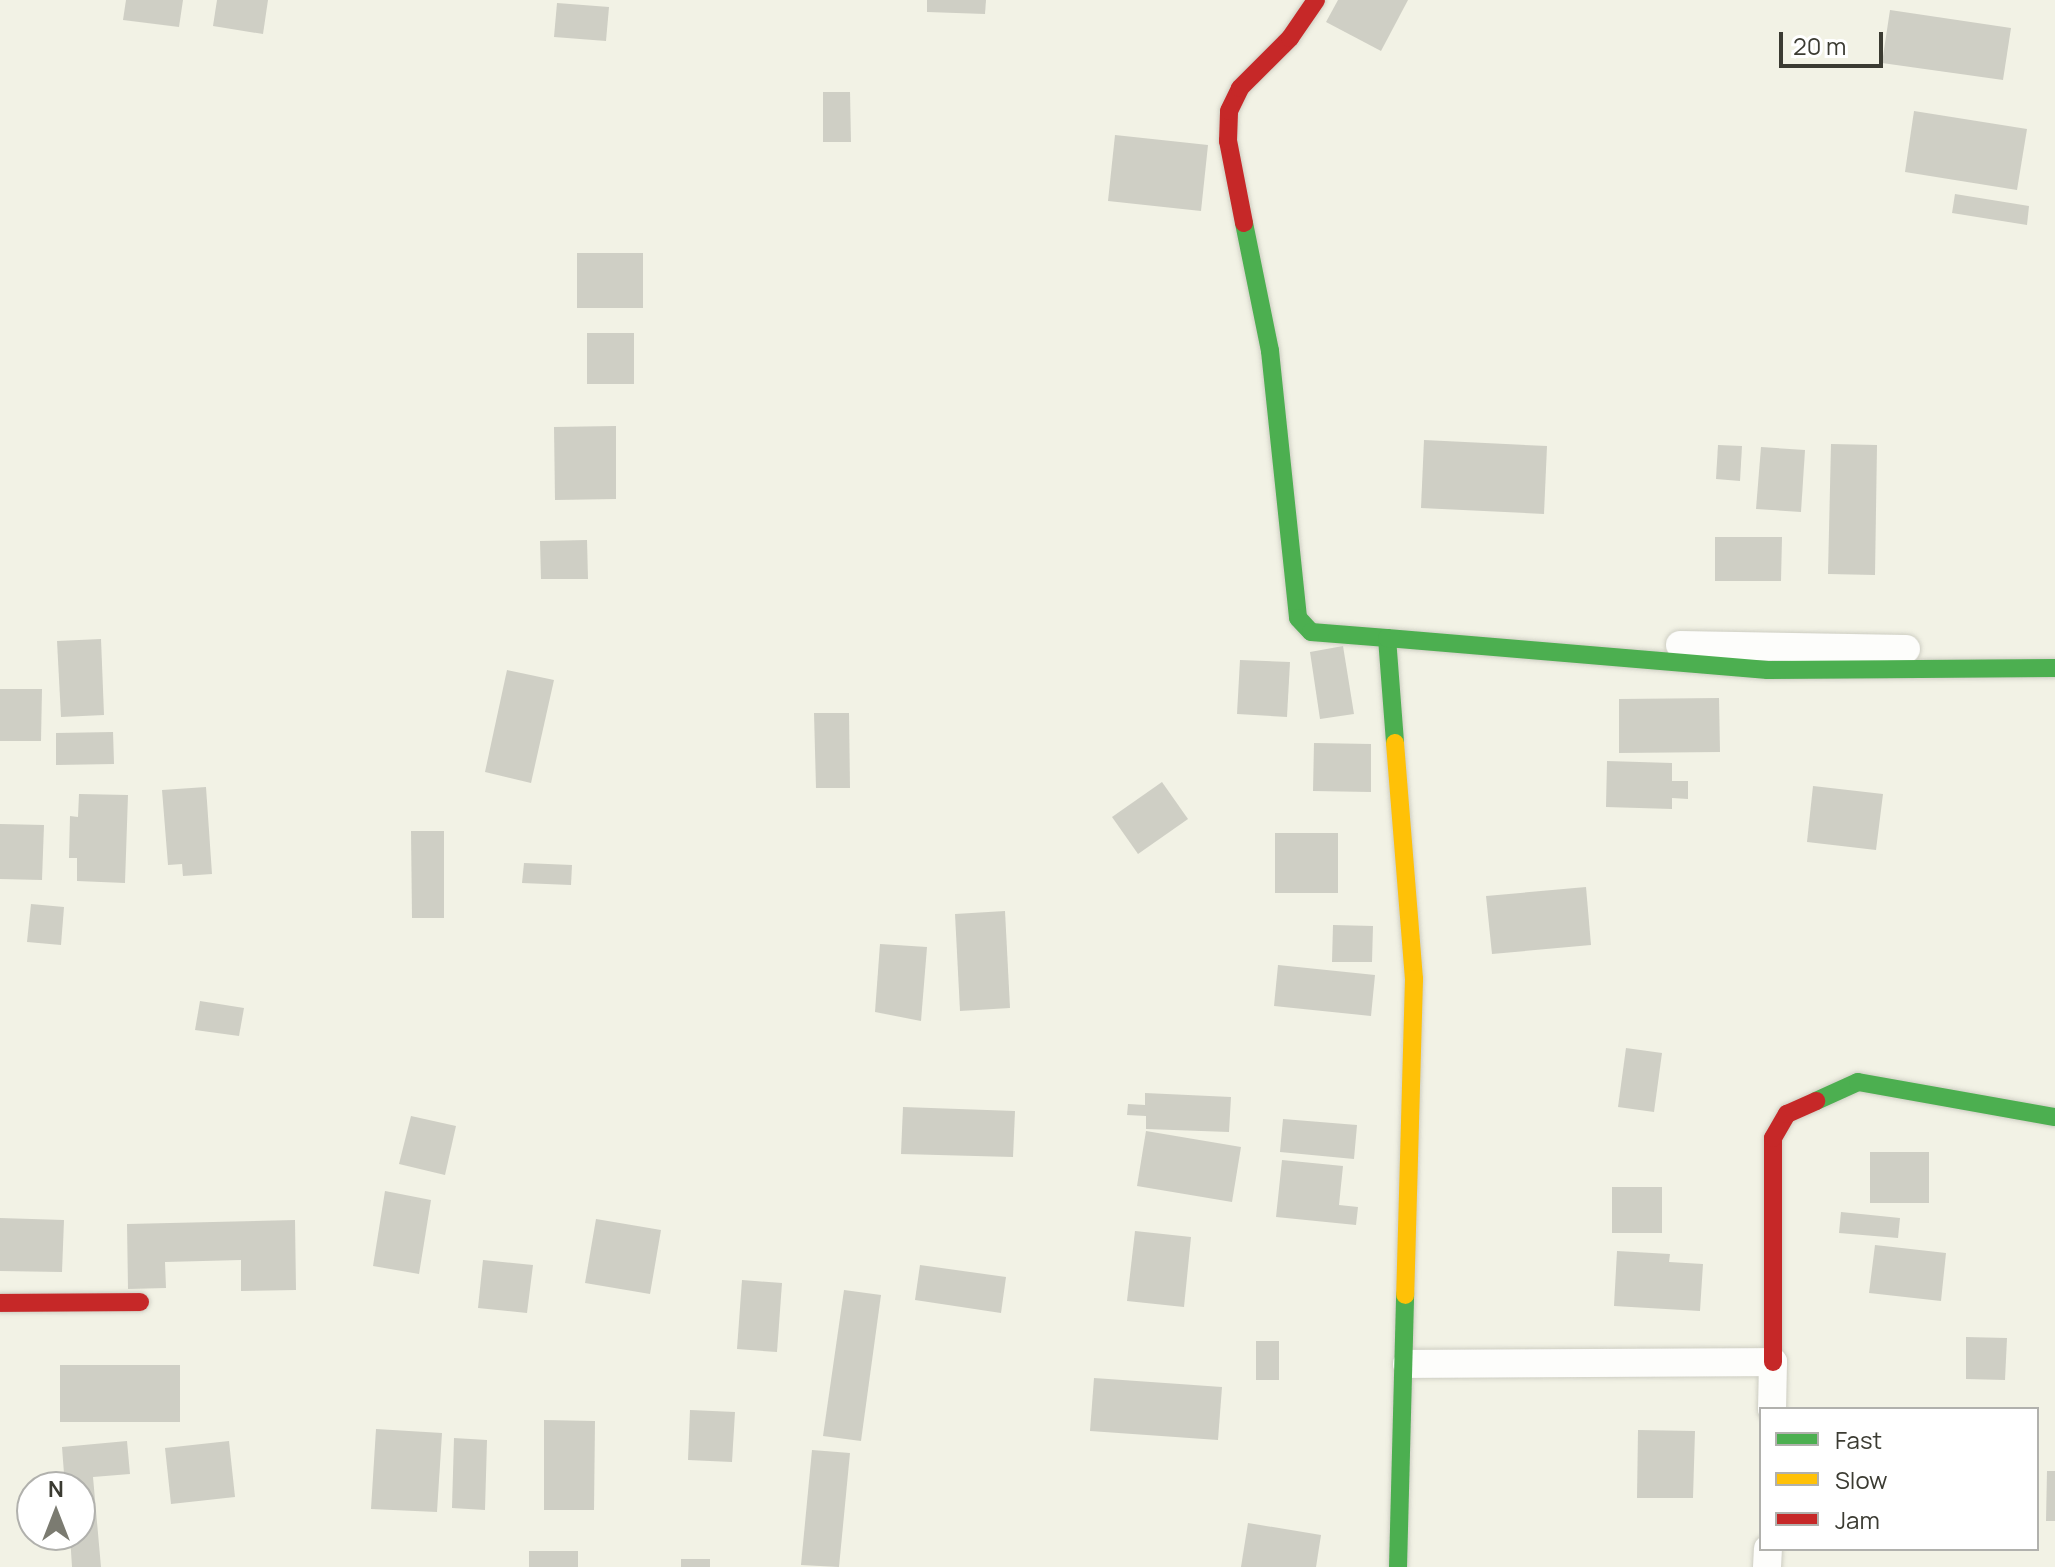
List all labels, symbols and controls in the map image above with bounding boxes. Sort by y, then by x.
scale bar [1783,16,1887,66]
text: 20 m [1793,29,1846,62]
legend [1759,1407,2039,1551]
text: Fast [1835,1423,1882,1456]
text: Slow [1835,1463,1888,1496]
north arrow [16,1471,96,1551]
text: N [48,1474,64,1504]
text: Jam [1835,1503,1880,1536]

